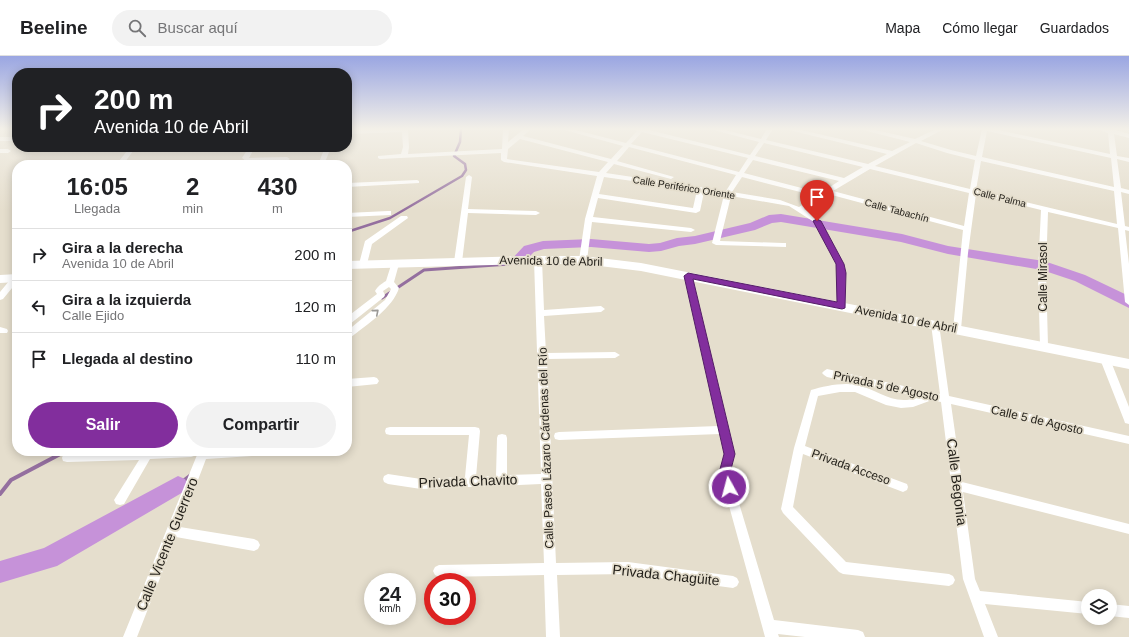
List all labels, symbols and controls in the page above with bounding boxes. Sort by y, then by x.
search box [112,10,392,46]
text: Beeline [20,17,88,38]
icon: search [126,17,148,39]
text: Buscar aquí [158,19,238,36]
text: Mapa [885,20,920,36]
text: Cómo llegar [942,20,1018,36]
text: Guardados [1040,20,1109,36]
icon: right [28,84,80,136]
text: 200 m [94,84,173,115]
text: Avenida 10 de Abril [94,117,249,137]
text: 16:05 [66,173,128,200]
text: 2 [186,173,199,200]
text: 430 [258,173,298,200]
street label: Calle Periférico Oriente [632,174,736,201]
pin [800,180,834,221]
icon: arrive [806,186,828,208]
street label: Calle Palma [972,186,1028,209]
street label: Calle Tabachín [864,197,930,224]
text: Llegada [74,201,120,216]
text: min [182,201,203,216]
text: m [272,201,283,216]
text: Gira a la derecha [62,239,183,256]
street label: Calle Mirasol [1036,242,1050,312]
icon: right [28,244,50,266]
text: 200 m [294,246,336,263]
street label: Avenida 10 de Abril [499,253,603,269]
text: Avenida 10 de Abril [62,256,174,271]
text: Gira a la izquierda [62,291,191,308]
icon: left [28,296,50,318]
text: 120 m [294,298,336,315]
street label: Avenida 10 de Abril [854,302,958,336]
text: Calle Ejido [62,308,124,323]
one-way arrow [371,309,378,316]
street label: Calle Paseo Lázaro Cárdenas del Río [535,347,557,549]
icon: arrive [28,348,50,370]
text: Llegada al destino [62,350,193,367]
text: 110 m [295,350,336,367]
street label: Privada 5 de Agosto [832,368,940,404]
button: Salir [28,402,178,448]
button: Compartir [186,402,336,448]
street label: Calle 5 de Agosto [990,403,1085,437]
street label: Calle Begonia [944,438,970,526]
street label: Privada Acceso [810,446,893,488]
position arrow [708,466,750,508]
street label: Privada Chavito [418,471,518,491]
street label: Calle Vicente Guerrero [133,475,201,613]
street label: Privada Chagüite [612,561,720,589]
speed limit sign: 30 [424,573,476,625]
text: 24 [379,583,401,605]
map controls [1081,589,1117,625]
button: layers [1081,589,1117,625]
text: km/h [379,603,401,614]

